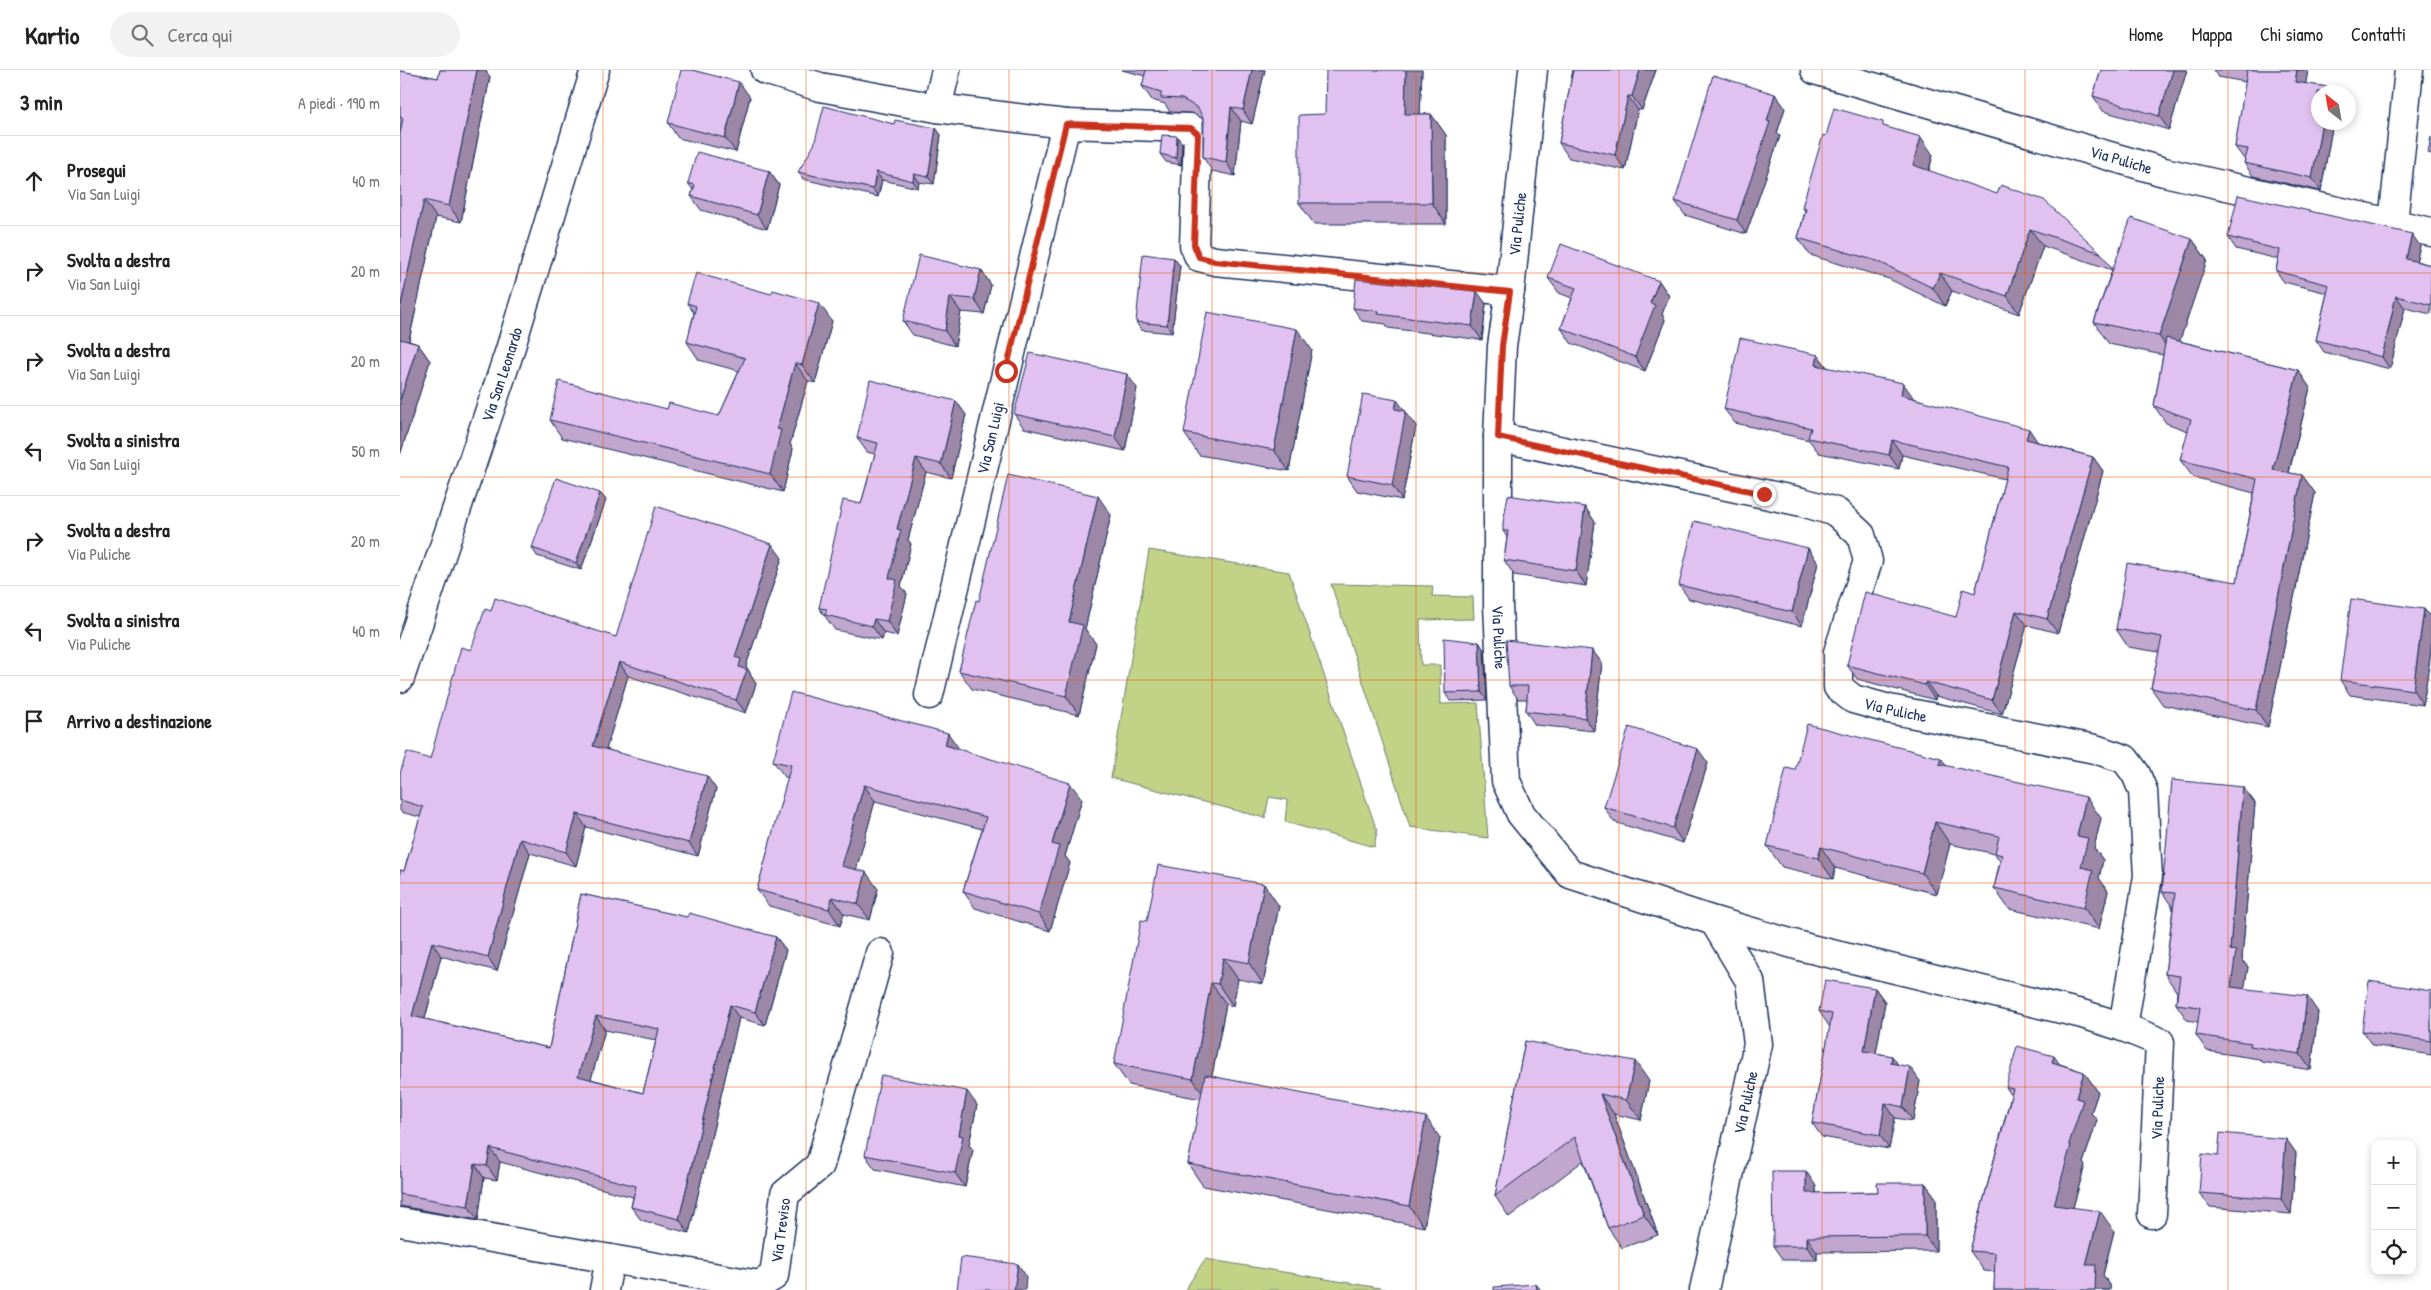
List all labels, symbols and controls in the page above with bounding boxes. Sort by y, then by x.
search box [110,12,460,57]
text: Kartio [25,19,80,51]
icon: search [128,21,156,49]
text: Cerca qui [168,22,233,48]
text: Home [2129,22,2164,47]
text: Mappa [2192,22,2232,47]
text: Chi siamo [2260,22,2323,47]
text: Contatti [2351,22,2406,47]
north arrow [2311,85,2356,130]
text: 3 min [20,88,63,117]
text: A piedi · 190 m [298,92,380,114]
street label: Via Puliche [2087,140,2156,179]
text: Prosegui [67,157,126,183]
icon: ahead [20,167,48,195]
text: 40 m [352,170,380,192]
text: Via San Luigi [67,183,141,205]
street label: Via Puliche [1503,191,1531,257]
text: Svolta a destra [67,247,170,273]
icon: right [20,257,48,285]
text: 20 m [351,260,380,282]
text: Via San Luigi [67,273,141,295]
street label: Via San Leonardo [476,324,527,425]
text: Svolta a destra [67,337,170,363]
icon: right [20,347,48,375]
text: 20 m [351,350,380,372]
route start [995,360,1018,383]
text: Via San Luigi [67,363,141,385]
street label: Via San Luigi [971,400,1009,476]
text: Svolta a sinistra [67,427,179,453]
icon: left [20,437,48,465]
text: 50 m [352,440,380,462]
text: Via San Luigi [67,453,141,475]
route end [1753,483,1776,506]
text: Svolta a destra [67,517,170,543]
icon: right [20,527,48,555]
text: 20 m [351,530,380,552]
text: Via Puliche [67,543,131,565]
street label: Via Puliche [1487,605,1512,670]
text: Svolta a sinistra [67,607,179,633]
icon: left [20,617,48,645]
text: 40 m [352,620,380,642]
text: Via Puliche [67,633,131,655]
street label: Via Puliche [1861,692,1929,727]
icon: arrive [20,707,48,735]
text: Arrivo a destinazione [67,708,212,734]
street label: Via Puliche [1728,1068,1763,1136]
street label: Via Puliche [2145,1075,2169,1140]
map controls [2371,1140,2416,1275]
button: + [2371,1140,2416,1185]
button: − [2371,1185,2416,1230]
street label: Via Treviso [765,1196,795,1264]
button: locate [2371,1230,2416,1275]

